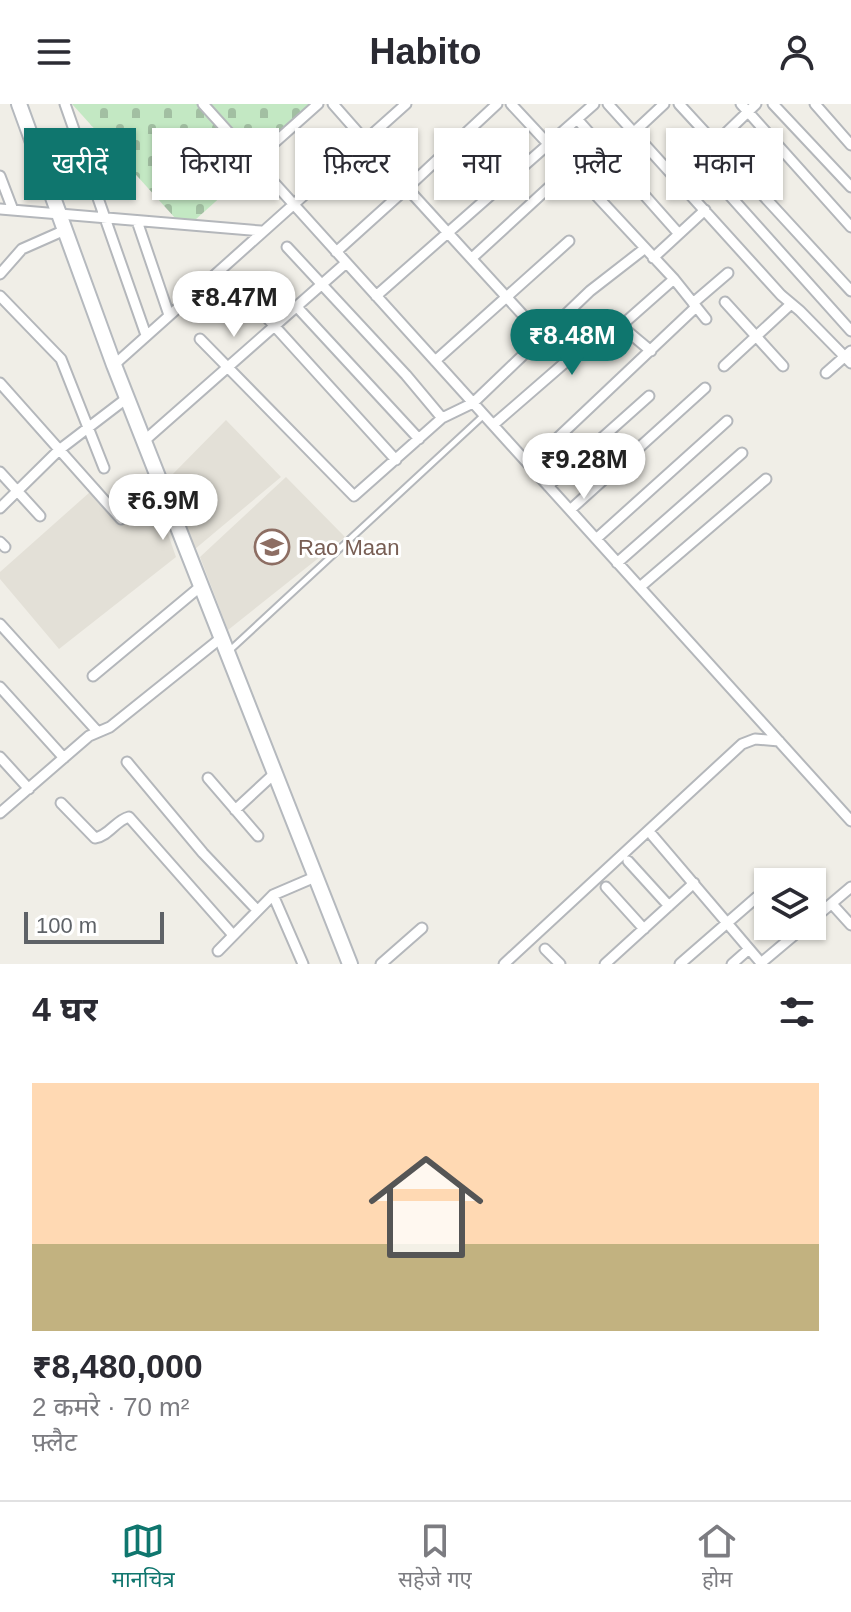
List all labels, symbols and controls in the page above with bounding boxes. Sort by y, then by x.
icon: menu [32,30,76,74]
icon: person [775,30,819,74]
text: Habito [370,31,482,72]
chip: खरीदें [24,128,136,200]
chip: किराया [152,128,279,200]
chip: फ़िल्टर [295,128,418,200]
chip: नया [434,128,529,200]
chip: फ़्लैट [545,128,650,200]
chip: मकान [666,128,783,200]
pin: ₹8.47M [169,271,299,339]
text: ₹8.47M [190,282,278,312]
pin: ₹8.48M [507,309,637,377]
text: ₹8.48M [528,320,616,350]
pin: ₹9.28M [519,433,649,501]
text: ₹9.28M [540,444,628,474]
pin: ₹6.9M [107,474,219,542]
text: ₹6.9M [127,485,199,515]
school or university icon: Rao Maan [253,528,291,566]
place label: Rao Maan [298,535,400,560]
map controls [754,868,826,940]
button: layers [754,868,826,940]
scale bar [24,908,164,944]
text: 100 m [36,913,97,938]
text: 4 घर [32,990,97,1028]
icon: filters [775,990,819,1034]
icon: home [354,1135,498,1279]
text: ₹8,480,000 [32,1347,203,1385]
text: 2 कमरे · 70 m² [32,1392,189,1422]
text: फ़्लैट [32,1427,77,1457]
tab: मानचित्र [112,1519,175,1596]
tab: सहेजे गए [398,1519,472,1596]
tab: होम [695,1519,739,1596]

